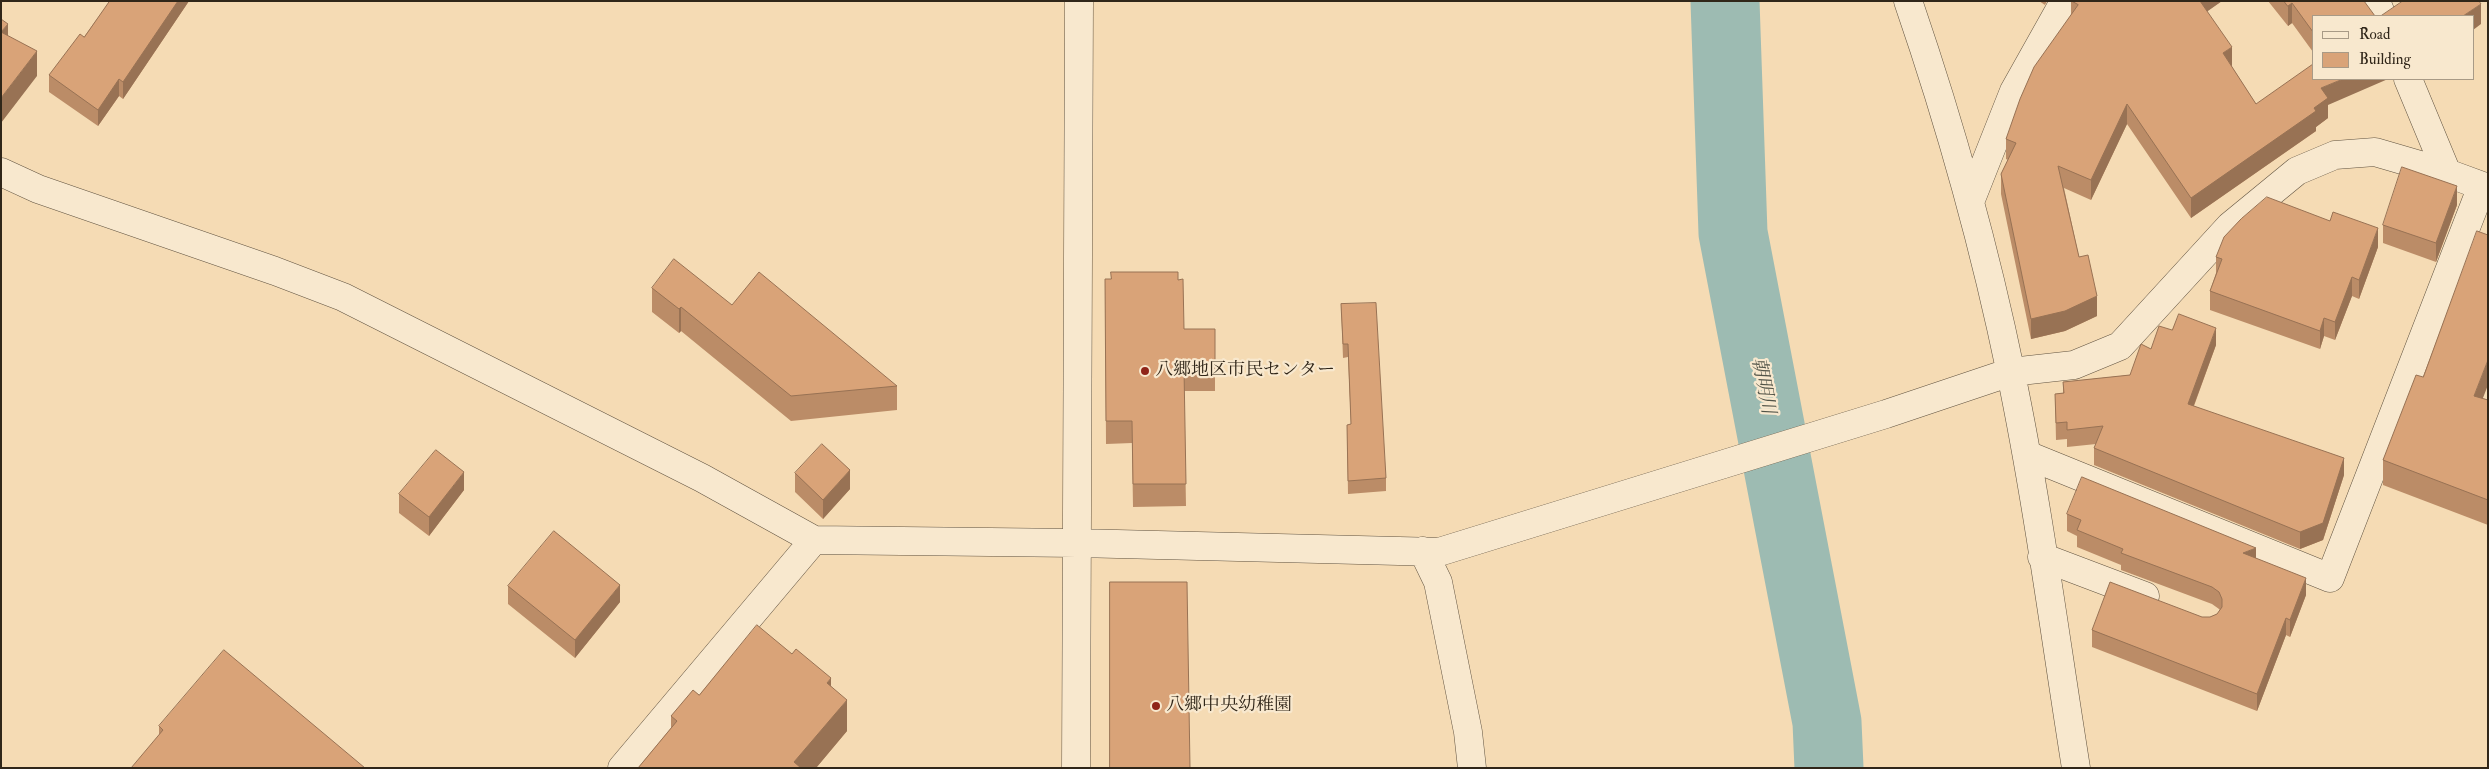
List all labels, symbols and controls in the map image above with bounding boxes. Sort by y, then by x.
legend [2312,15,2474,80]
text: Road [2359,25,2390,44]
text: Building [2359,50,2411,69]
water label: 朝明川 [1745,356,1779,416]
place label: 八郷地区市民センター [1155,360,1335,382]
marker: 八郷地区市民センター [1139,365,1151,377]
place label: 八郷中央幼稚園 [1166,695,1292,717]
marker: 八郷中央幼稚園 [1150,700,1162,712]

